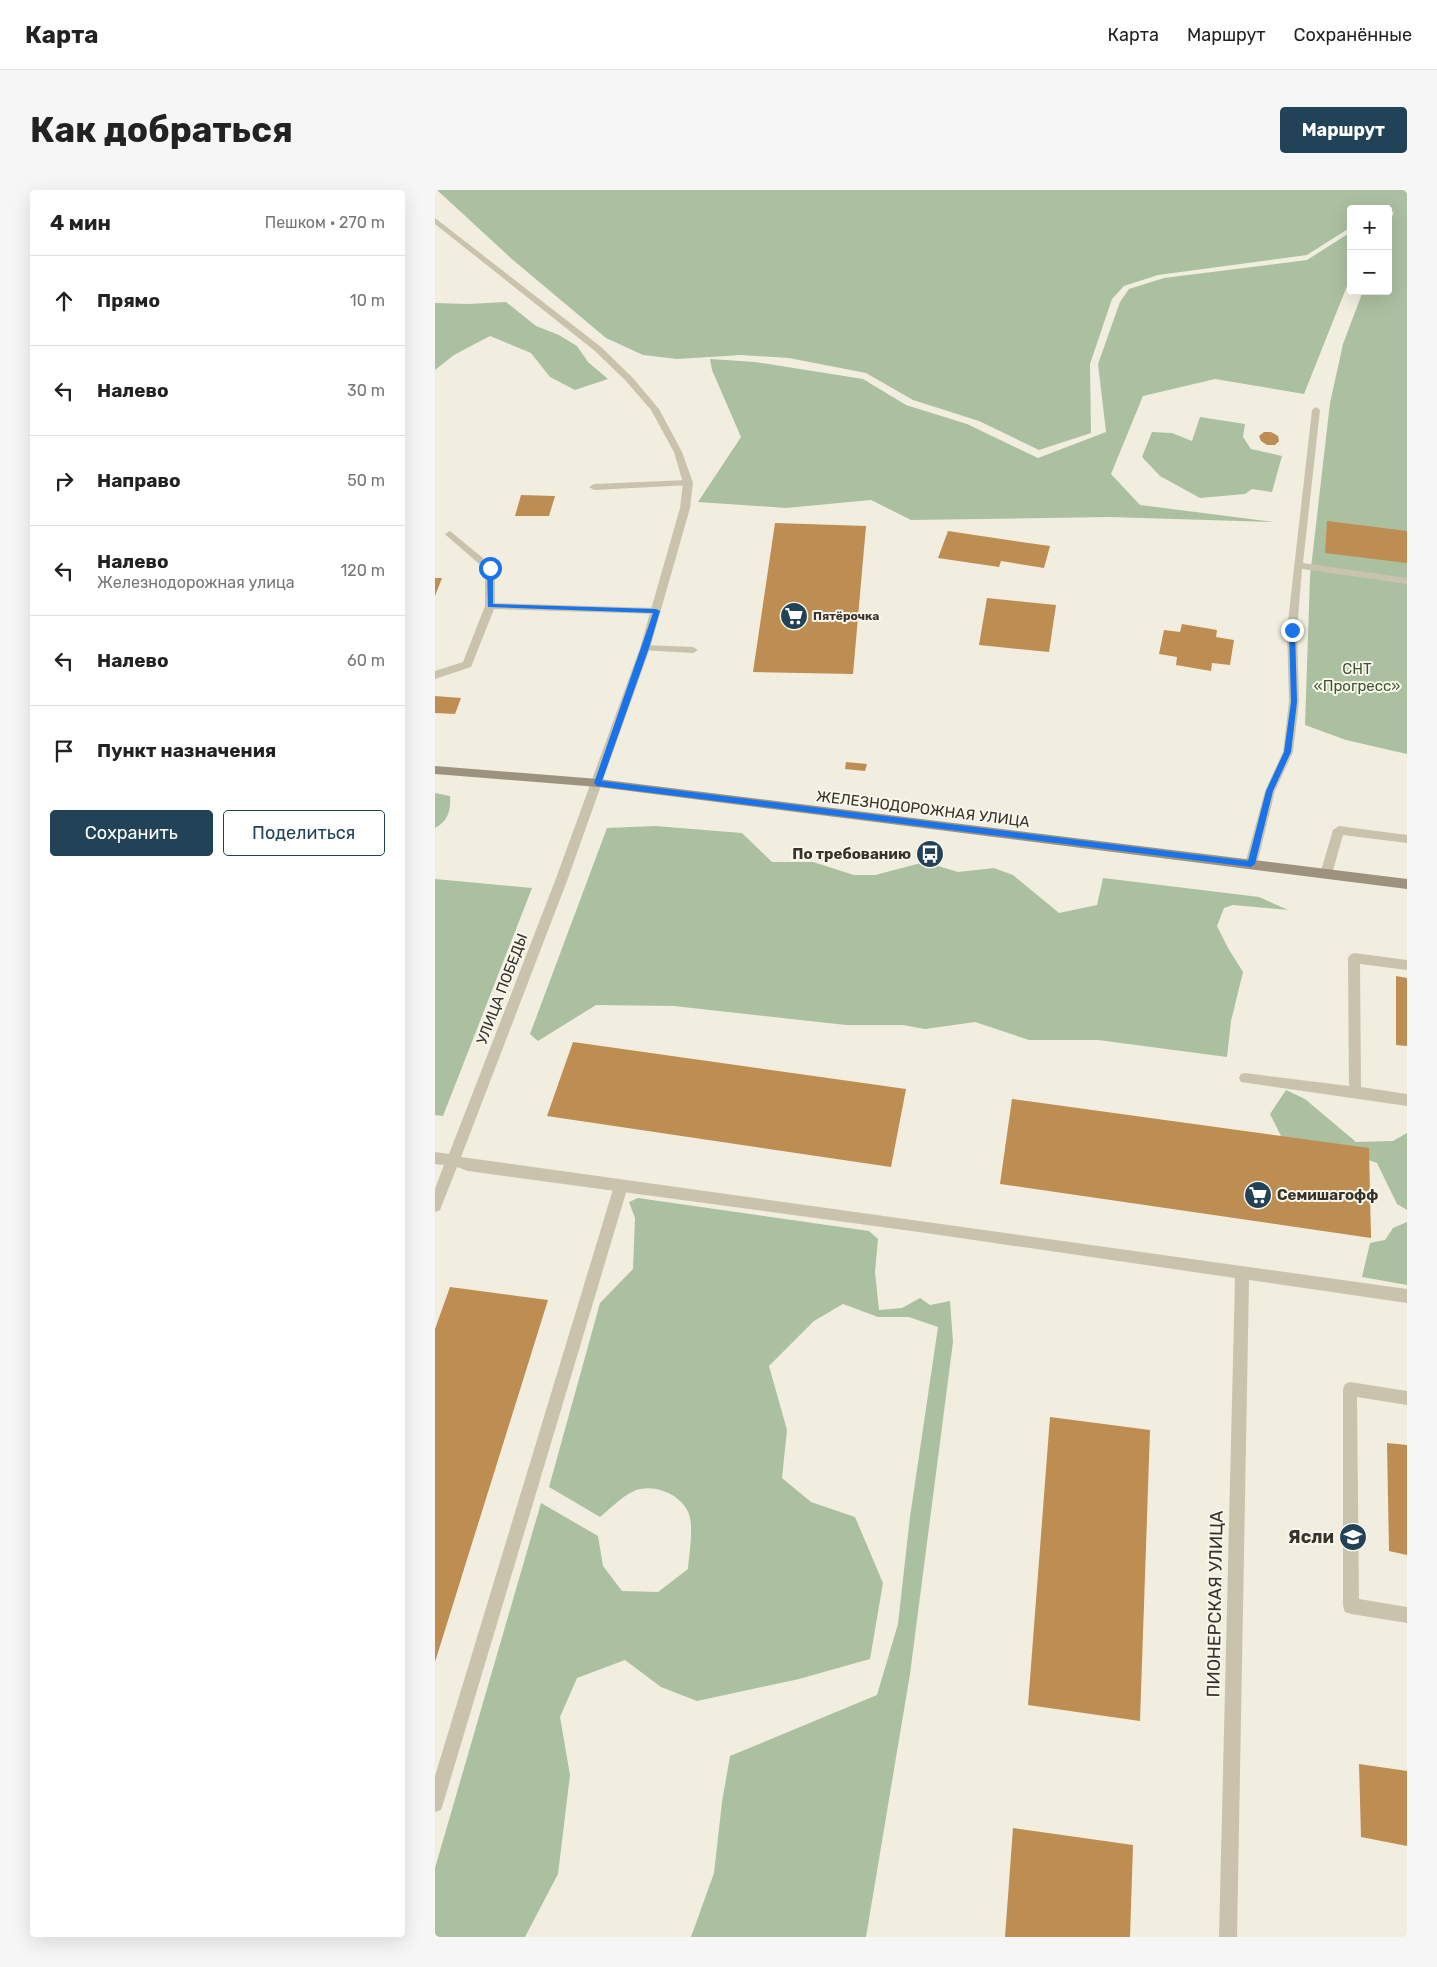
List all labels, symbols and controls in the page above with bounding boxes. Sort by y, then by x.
text: Карта [25,21,98,49]
text: Карта [1108,24,1159,46]
text: Маршрут [1187,24,1266,46]
text: Сохранённые [1294,24,1412,46]
button: Маршрут [1280,107,1407,153]
text: Как добраться [30,109,293,151]
map controls [1347,205,1392,295]
button: + [1347,205,1392,250]
text: 4 мин [50,210,111,235]
text: Пешком · 270 m [265,213,385,232]
button: − [1347,250,1392,295]
icon: ahead [50,287,78,315]
text: Прямо [97,289,160,312]
text: 10 m [350,291,385,310]
icon: left [50,377,78,405]
text: Налево [97,379,169,402]
text: 30 m [347,381,385,400]
icon: right [50,467,78,495]
text: Направо [97,469,181,492]
text: 50 m [347,471,385,490]
text: Налево [97,550,169,573]
icon: left [50,557,78,585]
route start [479,557,502,580]
text: 120 m [340,561,385,580]
text: Железнодорожная улица [97,573,295,592]
supermarket icon: Пятёрочка [779,601,809,631]
place label: Пятёрочка [813,609,879,623]
route end [1281,619,1304,642]
icon: left [50,647,78,675]
text: Налево [97,649,169,672]
text: 60 m [347,651,385,670]
park label: СНТ «Прогресс» [1314,660,1400,695]
icon: arrive [50,737,78,765]
text: Пункт назначения [97,739,276,762]
street label: ЖЕЛЕЗНОДОРОЖНАЯ УЛИЦА [815,787,1031,831]
button: Сохранить [50,810,213,856]
button: Поделиться [223,810,385,856]
bus stop icon: По требованию [915,839,945,869]
place label: По требованию [792,845,911,863]
street label: УЛИЦА ПОБЕДЫ [473,931,531,1047]
supermarket icon: Семишагофф [1243,1180,1273,1210]
place label: Семишагофф [1277,1186,1378,1204]
street label: ПИОНЕРСКАЯ УЛИЦА [1202,1510,1228,1698]
school or university icon: Ясли [1338,1522,1368,1552]
place label: Ясли [1288,1526,1334,1548]

